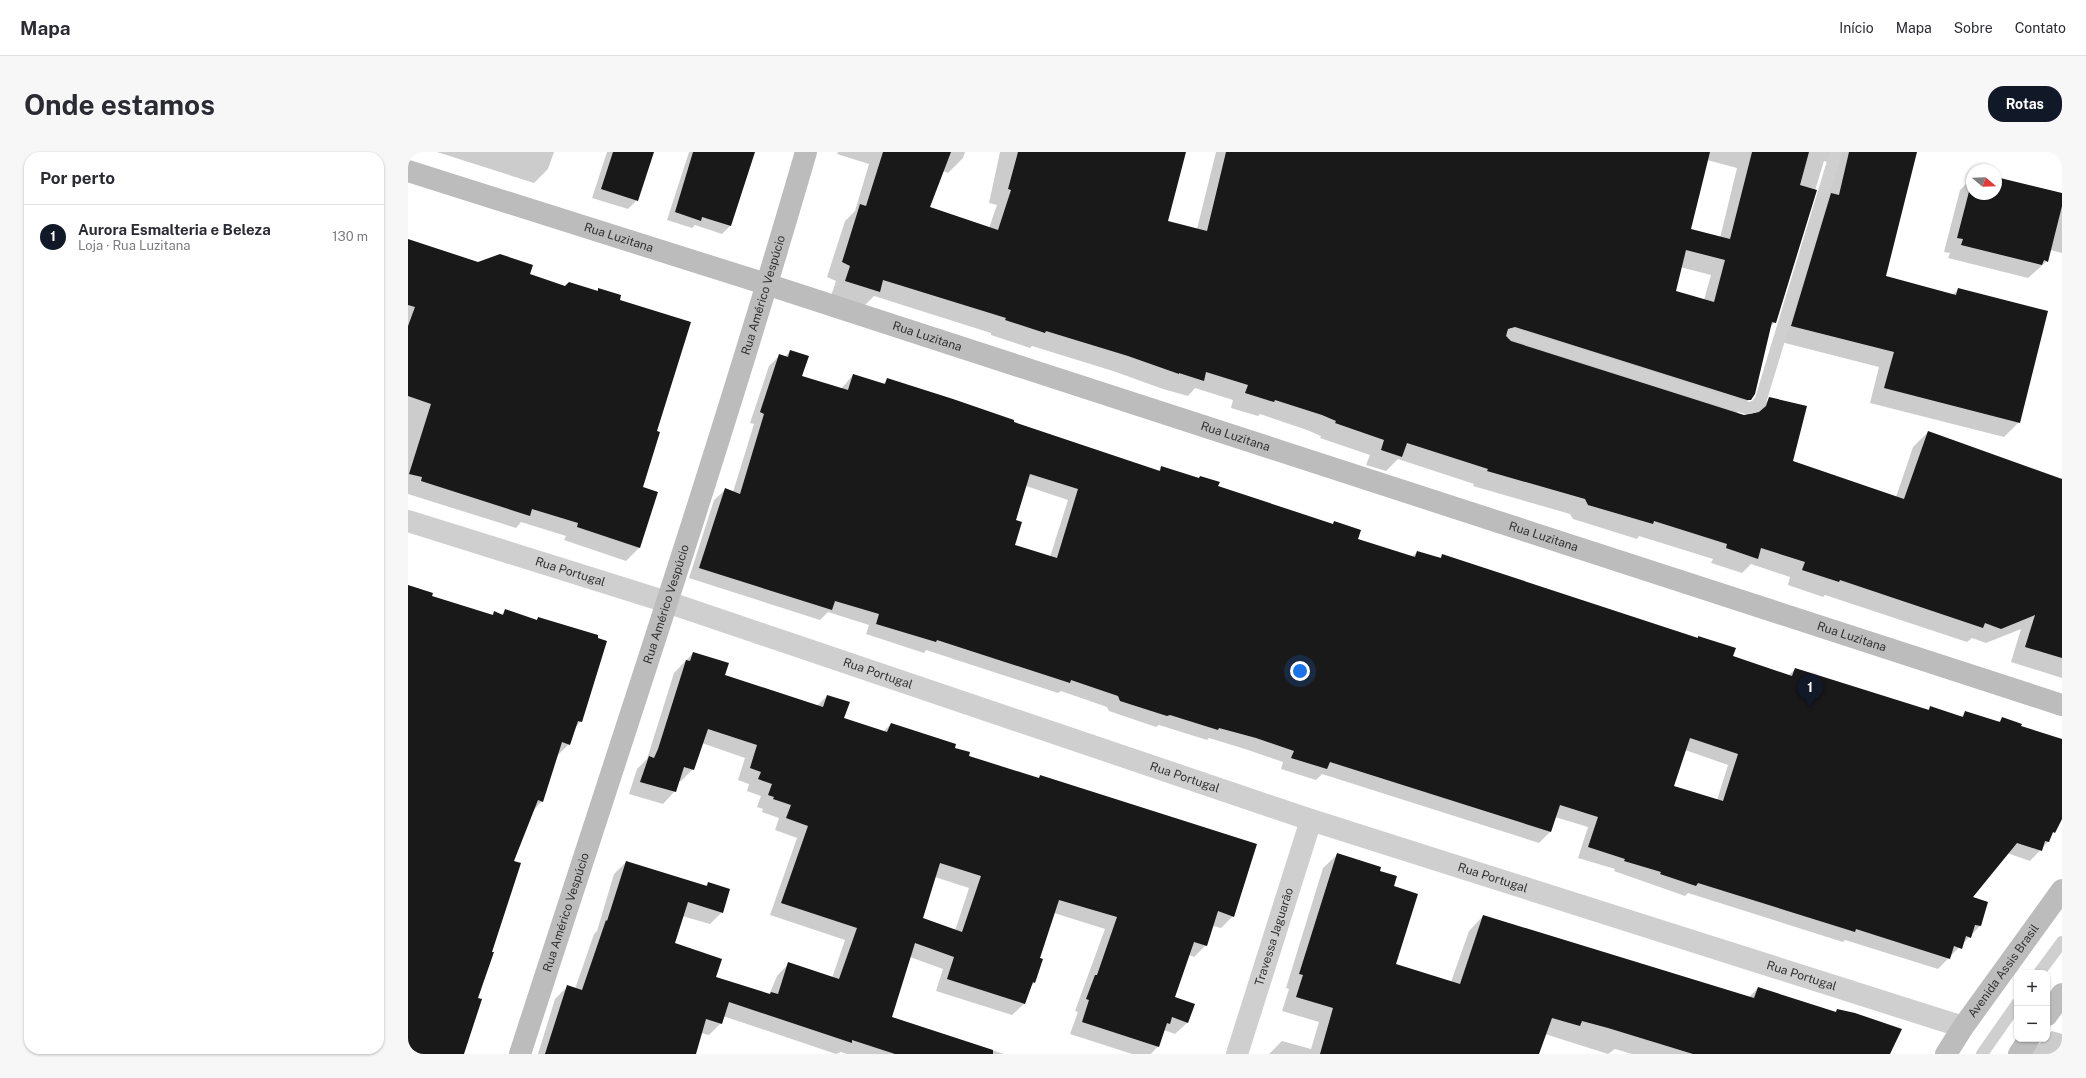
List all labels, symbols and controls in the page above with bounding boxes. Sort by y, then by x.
text: Mapa [20,17,70,39]
text: Início [1839,20,1874,36]
text: Mapa [1896,20,1932,36]
text: Sobre [1954,20,1993,36]
text: Contato [2015,20,2066,36]
button: Rotas [1988,86,2062,122]
text: Onde estamos [24,88,215,121]
north arrow [1966,164,2002,200]
text: Por perto [40,168,115,188]
street label: Rua Luzitana [582,220,655,255]
text: Aurora Esmalteria e Beleza [78,221,271,238]
text: 1 [50,229,56,244]
text: 130 m [332,229,368,244]
street label: Rua Américo Vespúcio [739,233,788,357]
text: Loja · Rua Luzitana [78,238,190,253]
street label: Rua Luzitana [891,319,964,354]
street label: Rua Luzitana [1199,419,1272,454]
street label: Rua Luzitana [1507,519,1580,554]
street label: Rua Américo Vespúcio [641,543,692,666]
street label: Rua Portugal [534,554,607,589]
street label: Rua Luzitana [1815,619,1888,654]
street label: Rua Portugal [841,655,915,692]
your location [1290,661,1310,681]
pin: 1 [1797,674,1823,707]
street label: Rua Portugal [1148,759,1222,796]
street label: Rua Américo Vespúcio [540,851,592,974]
street label: Rua Portugal [1456,860,1530,895]
street label: Travessa Jaguarão [1252,886,1296,988]
street label: Avenida Assis Brasil [1965,921,2042,1020]
street label: Rua Portugal [1765,958,1839,994]
map controls [2014,970,2050,1042]
button: + [2014,970,2050,1006]
button: − [2014,1006,2050,1042]

